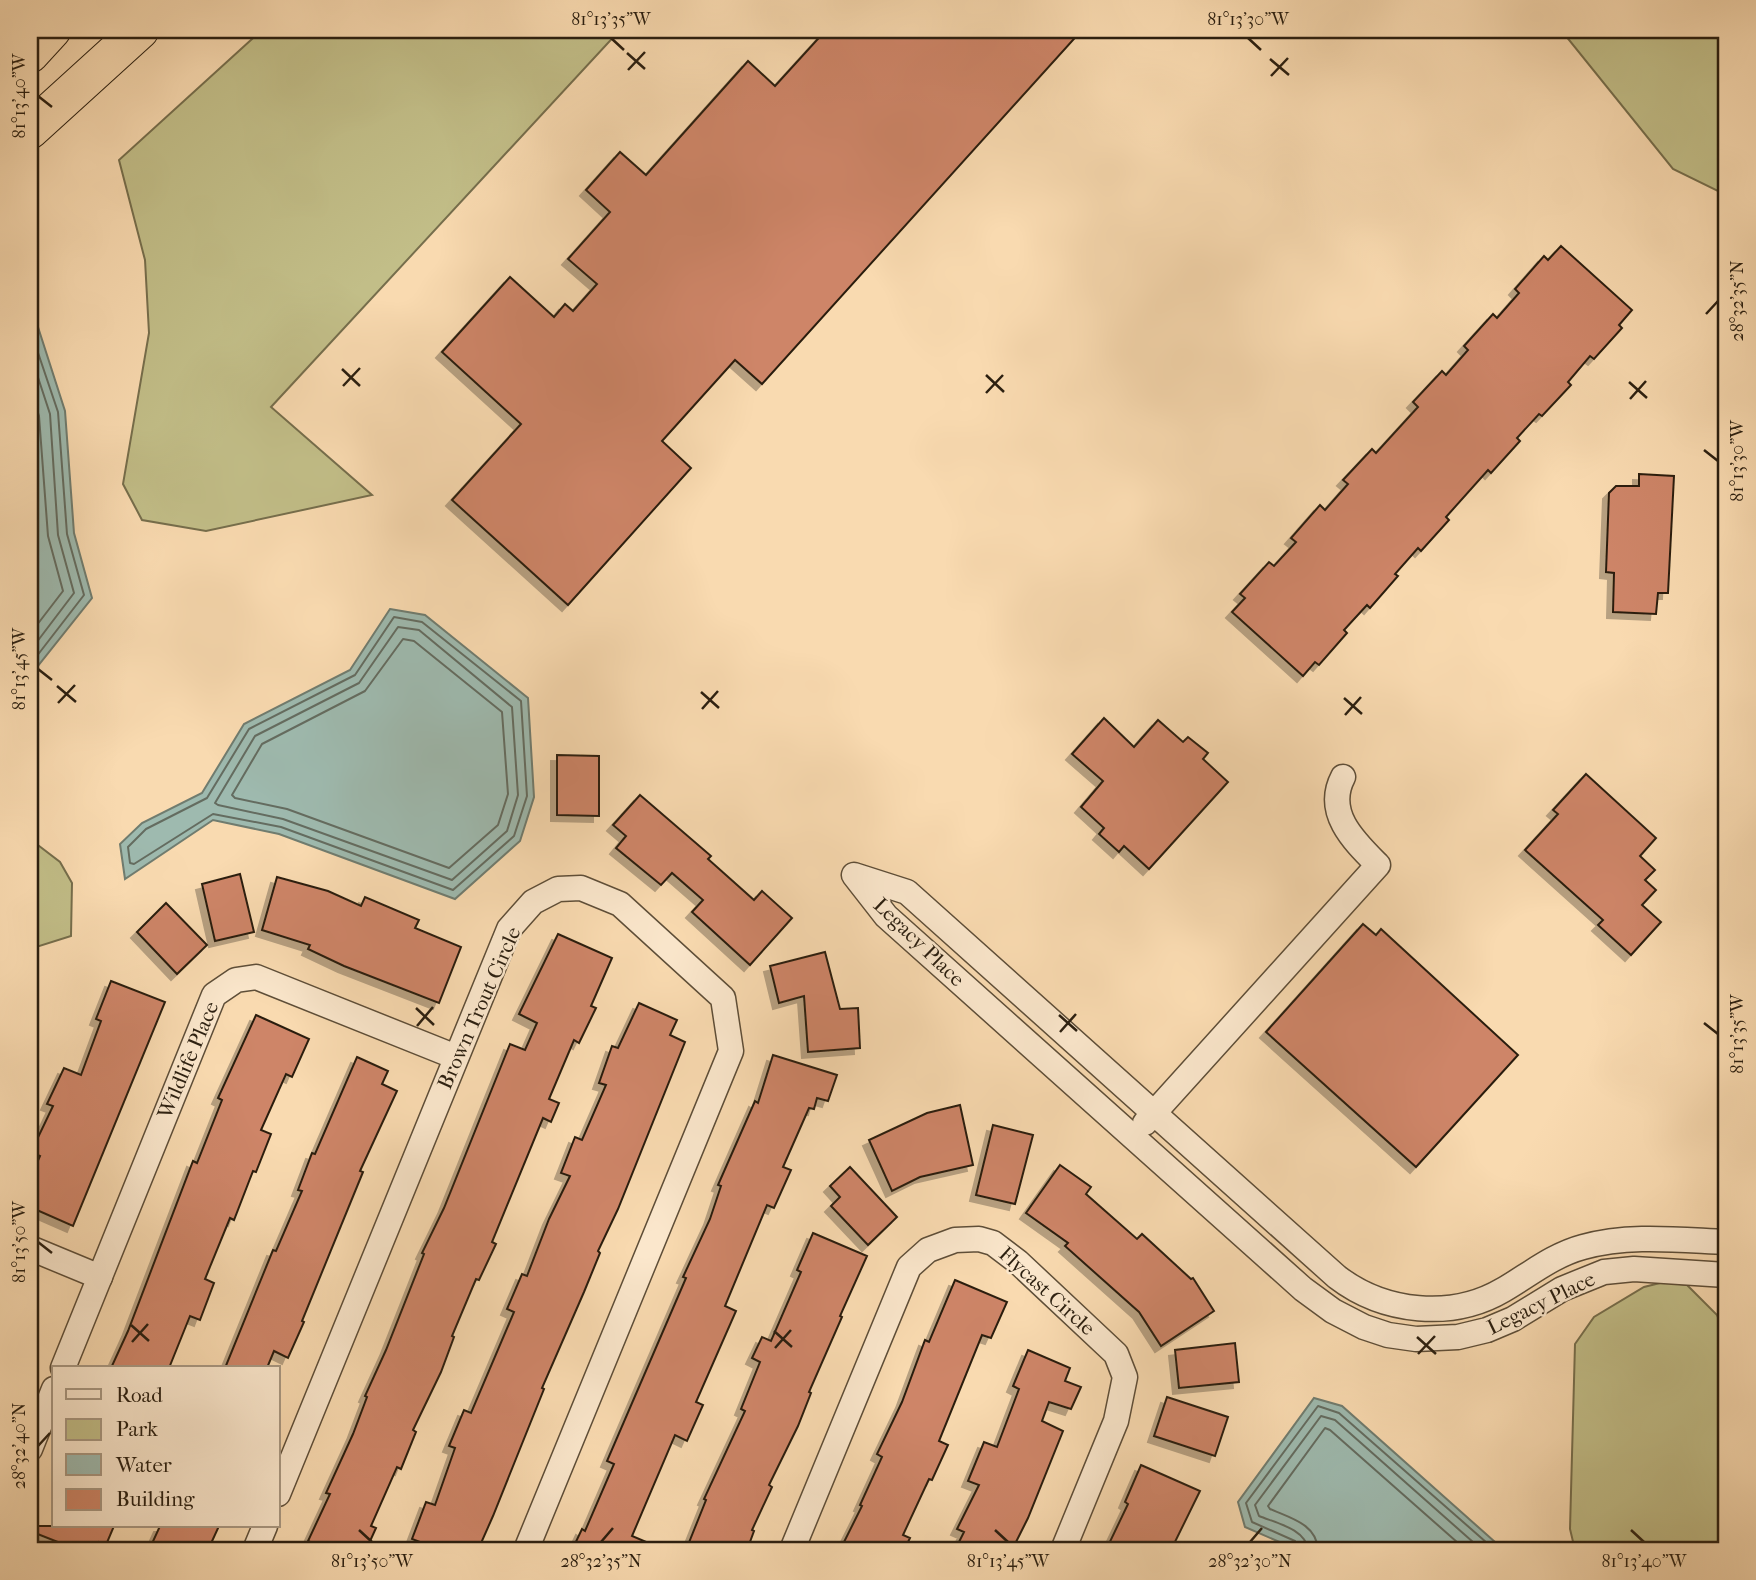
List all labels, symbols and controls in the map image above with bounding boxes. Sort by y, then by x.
text: 81°13'35"W [571,9,652,30]
text: 81°13'30"W [1207,9,1290,30]
text: 81°13'40"W [9,52,30,138]
text: 28°32'35"N [1727,260,1748,342]
text: 81°13'30"W [1727,419,1748,502]
text: 81°13'45"W [9,627,30,710]
street label: Legacy Place [869,893,969,991]
street label: Brown Trout Circle [432,923,526,1093]
text: 81°13'35"W [1727,993,1748,1074]
street label: Wildlife Place [152,998,223,1123]
text: 81°13'50"W [9,1200,30,1283]
street label: Flycast Circle [994,1242,1100,1340]
street label: Legacy Place [1483,1267,1599,1339]
legend [52,1366,280,1528]
text: Road [116,1383,163,1407]
text: 28°32'40"N [9,1402,30,1489]
text: Park [116,1417,158,1441]
text: Water [115,1453,172,1477]
text: Building [116,1487,195,1511]
text: 81°13'50"W [331,1551,414,1572]
text: 28°32'35"N [560,1551,642,1572]
text: 81°13'45"W [967,1551,1050,1572]
text: 28°32'30"N [1208,1551,1292,1572]
text: 81°13'40"W [1602,1551,1688,1572]

